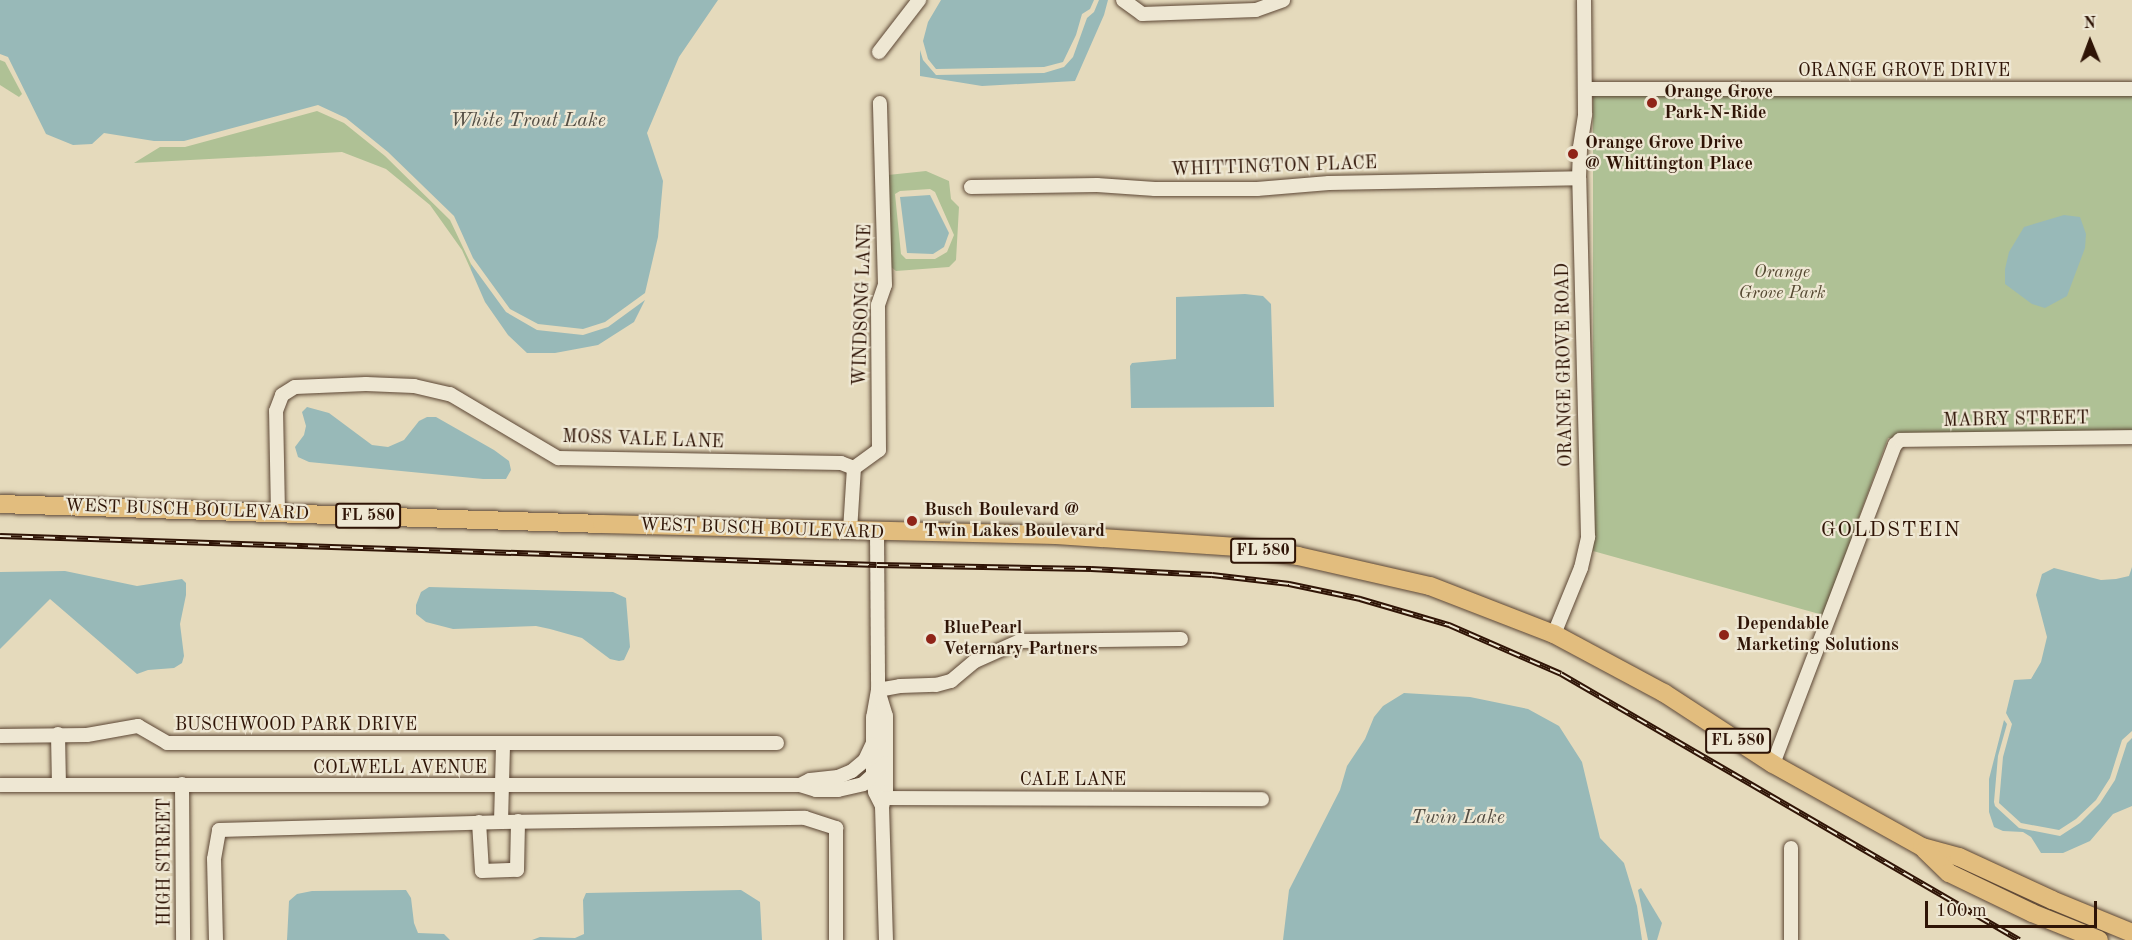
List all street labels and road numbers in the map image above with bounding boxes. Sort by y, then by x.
street label: ORANGE GROVE DRIVE [1798,60,2010,82]
street label: WHITTINGTON PLACE [1171,153,1377,181]
street label: WINDSONG LANE [849,224,877,386]
street label: ORANGE GROVE ROAD [1552,263,1578,467]
street label: MABRY STREET [1943,408,2089,432]
street label: MOSS VALE LANE [562,426,724,454]
street label: WEST BUSCH BOULEVARD [65,495,309,525]
road number: FL 580 [335,503,401,529]
street label: WEST BUSCH BOULEVARD [640,514,884,544]
road number: FL 580 [1230,538,1296,564]
street label: BUSCHWOOD PARK DRIVE [175,714,417,736]
road number: FL 580 [1705,728,1771,754]
street label: COLWELL AVENUE [313,757,487,779]
street label: CALE LANE [1020,769,1126,791]
street label: HIGH STREET [154,798,176,926]

